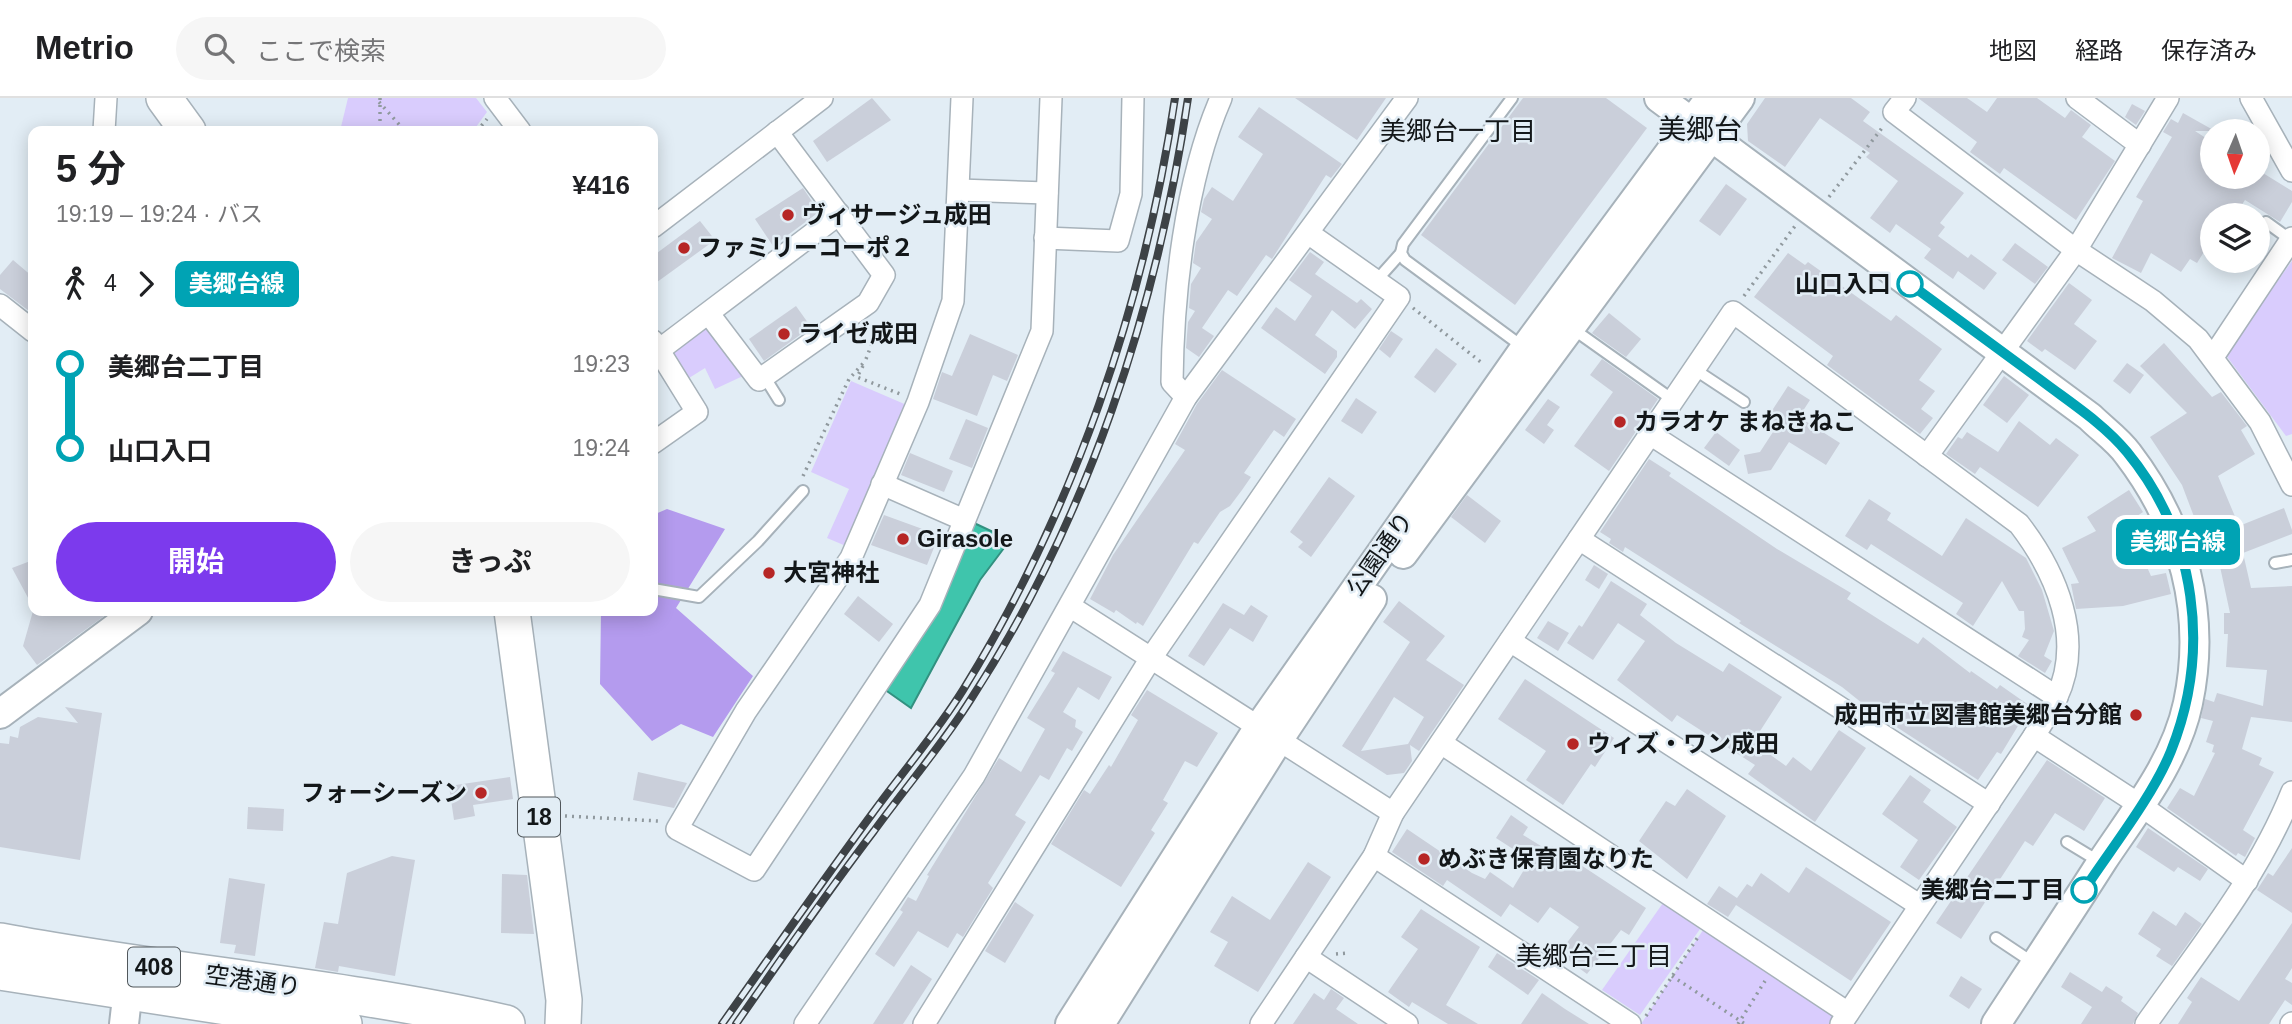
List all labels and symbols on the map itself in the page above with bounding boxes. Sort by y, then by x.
district label: 美郷台 [1658,114,1742,145]
district label: 美郷台一丁目 [1380,116,1536,146]
north arrow [2200,119,2270,189]
place label: ヴィサージュ成田 [802,201,992,228]
marker: ヴィサージュ成田 [780,207,796,223]
place label: ファミリーコーポ２ [698,234,914,261]
marker: ファミリーコーポ２ [676,240,692,256]
place label: 山口入口 [1795,270,1891,297]
marker: 山口入口 [1897,271,1923,297]
place label: ライゼ成田 [798,320,918,347]
marker: ライゼ成田 [776,326,792,342]
place label: カラオケ まねきねこ [1634,408,1857,435]
marker: カラオケ まねきねこ [1612,414,1628,430]
street label: 公園通り [1341,507,1418,601]
line badge: 美郷台線 [2129,519,2227,565]
place label: Girasole [917,525,1013,552]
marker: Girasole [895,531,911,547]
place label: 大宮神社 [783,559,879,586]
marker: 大宮神社 [761,565,777,581]
place label: 成田市立図書館美郷台分館 [1834,701,2122,728]
marker: 成田市立図書館美郷台分館 [2128,707,2144,723]
place label: ウィズ・ワン成田 [1587,730,1779,757]
marker: ウィズ・ワン成田 [1565,736,1581,752]
place label: フォーシーズン [301,779,467,806]
marker: フォーシーズン [473,785,489,801]
road number: 18 [518,797,560,836]
place label: めぶき保育園なりた [1438,845,1654,872]
marker: めぶき保育園なりた [1416,851,1432,867]
place label: 美郷台二丁目 [1921,876,2065,903]
marker: 美郷台二丁目 [2071,877,2097,903]
district label: 美郷台三丁目 [1516,941,1672,971]
road number: 408 [128,947,180,986]
street label: 空港通り [204,960,302,1001]

